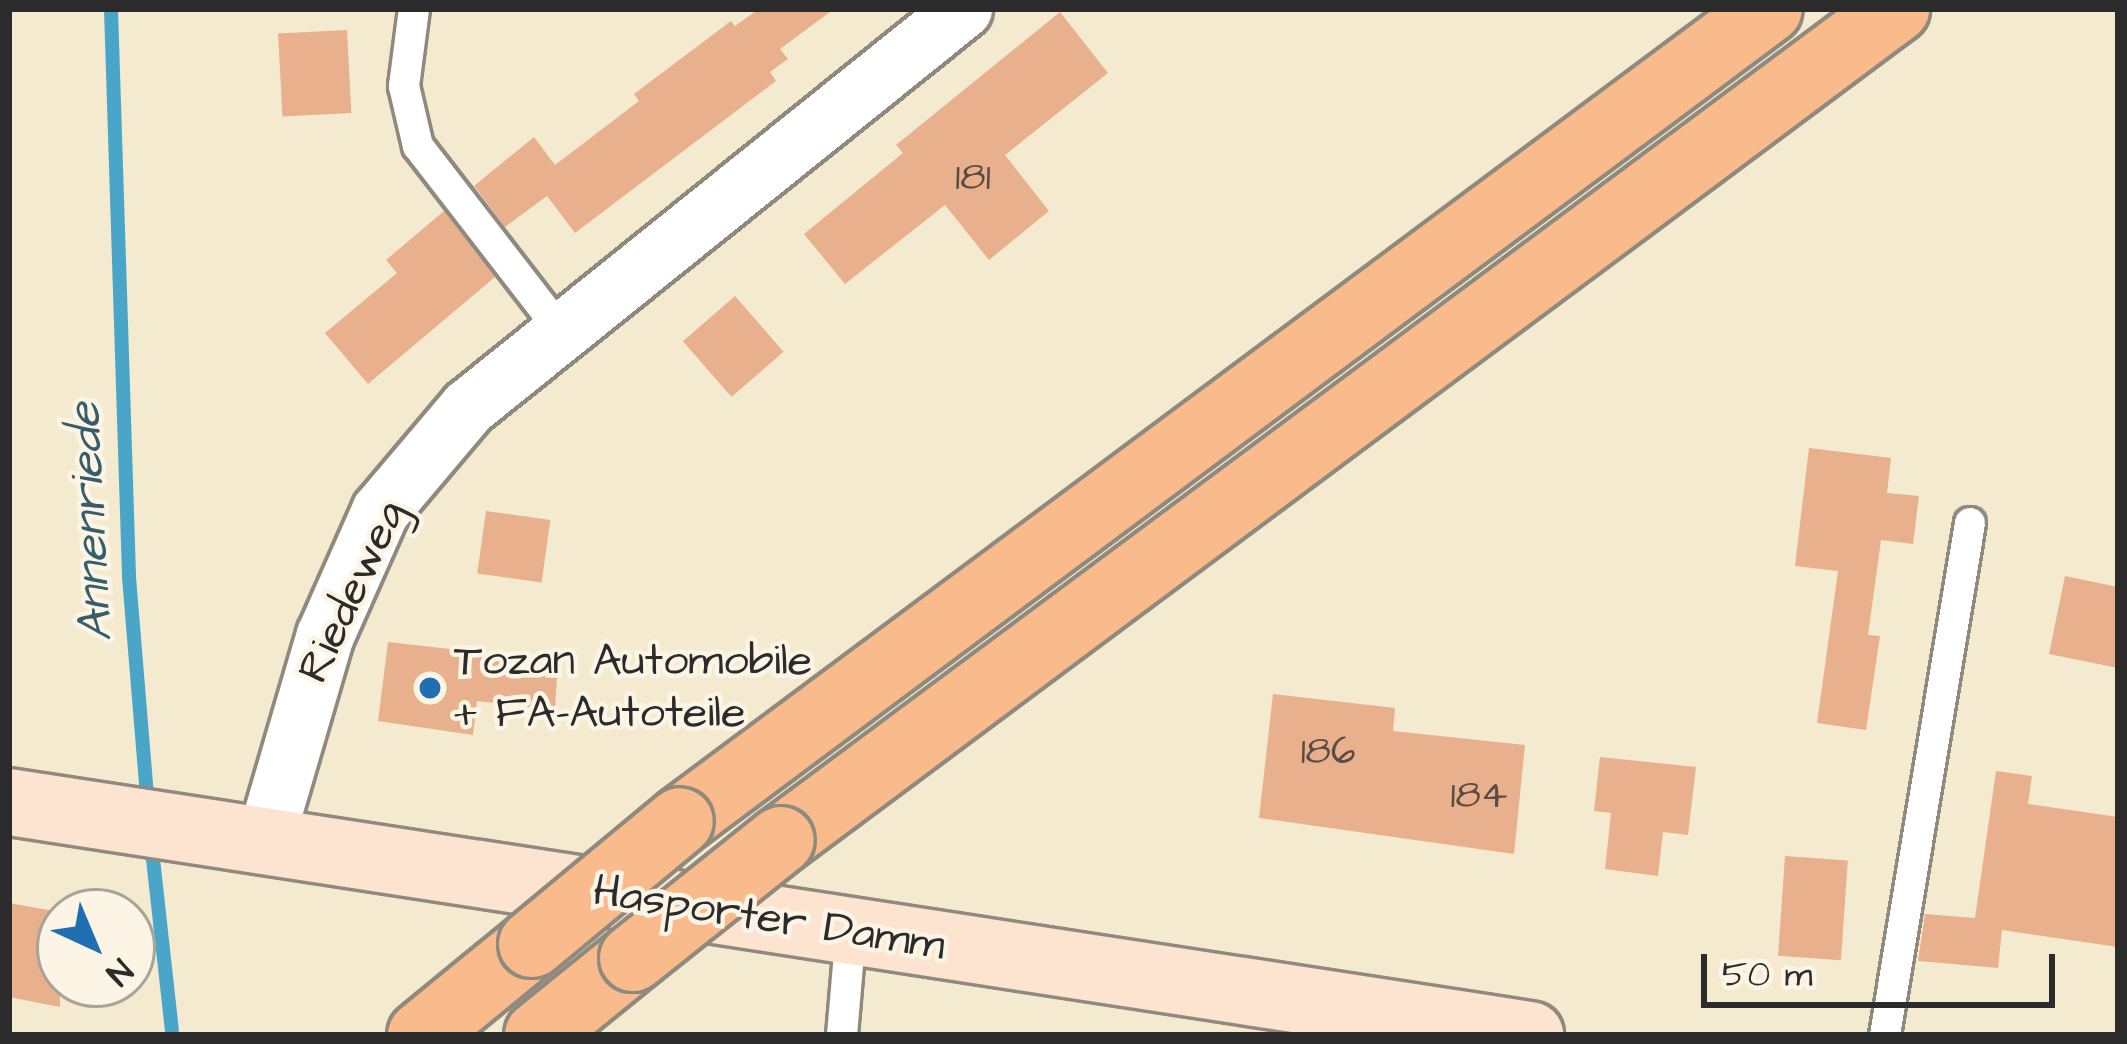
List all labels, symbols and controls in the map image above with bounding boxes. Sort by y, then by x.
house number: 181 [955,155,991,201]
water label: Annenriede [56,401,126,643]
street label: Riedeweg [287,492,419,692]
place label: Tozan Automobile + FA-Autoteile [454,635,812,741]
marker: Tozan Automobile + FA-Autoteile [417,675,443,701]
house number: 186 [1301,729,1355,775]
house number: 184 [1451,773,1507,819]
street label: Hasporter Damm [589,865,949,973]
north arrow [36,888,156,1008]
scale bar [1707,930,2061,1004]
text: N [96,948,142,995]
text: 50 m [1722,949,1813,1000]

